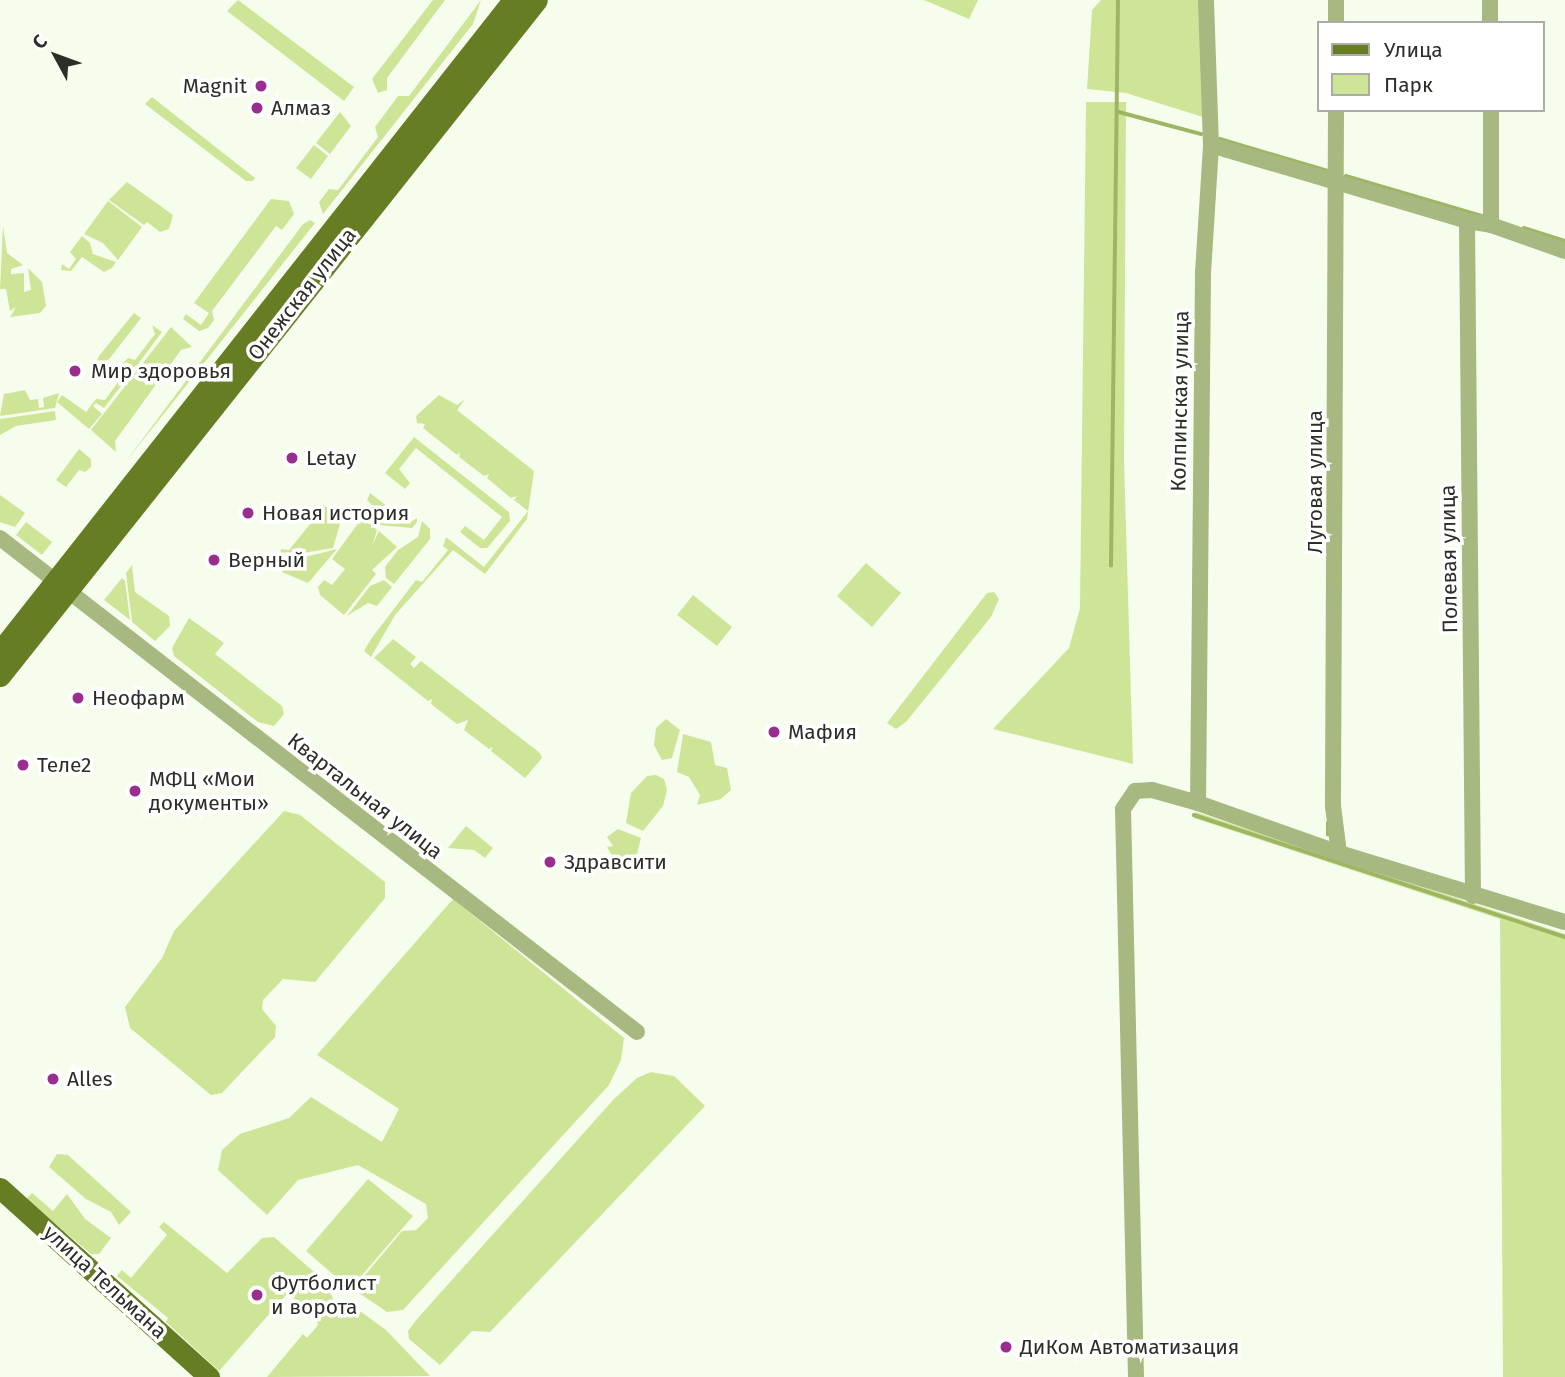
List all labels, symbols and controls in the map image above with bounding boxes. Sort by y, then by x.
north arrow [21,21,91,91]
legend [1316,21,1544,112]
text: С [28,30,52,54]
text: Улица [1384,37,1443,63]
text: Парк [1384,72,1433,98]
place label: Magnit [183,73,247,99]
marker: Magnit [253,78,269,94]
place label: Алмаз [271,95,331,121]
marker: Алмаз [249,100,265,116]
street label: Онежская улица [243,223,361,365]
street label: Колпинская улица [1166,310,1194,492]
place label: Мир здоровья [91,358,231,384]
marker: Мир здоровья [65,361,85,381]
street label: Луговая улица [1302,410,1328,554]
place label: Letay [306,445,356,471]
marker: Letay [284,450,300,466]
street label: Полевая улица [1435,485,1463,633]
place label: Новая история [262,500,409,526]
marker: Новая история [240,505,256,521]
place label: Верный [228,547,305,573]
marker: Верный [206,552,222,568]
place label: Неофарм [92,685,185,711]
marker: Неофарм [70,690,86,706]
place label: Мафия [788,719,857,745]
marker: Мафия [766,724,782,740]
street label: Квартальная улица [282,728,448,864]
place label: Теле2 [37,752,91,778]
marker: Теле2 [15,757,31,773]
place label: МФЦ «Мои документы» [149,766,269,816]
marker: МФЦ «Мои документы» [127,783,143,799]
place label: Здравсити [564,849,667,875]
marker: Здравсити [542,854,558,870]
place label: Alles [67,1066,112,1092]
marker: Alles [45,1071,61,1087]
street label: улица Тельмана [38,1220,172,1344]
place label: Футболист и ворота [271,1270,376,1320]
marker: Футболист и ворота [249,1287,265,1303]
place label: ДиКом Автоматизация [1020,1334,1239,1360]
marker: ДиКом Автоматизация [998,1339,1014,1355]

